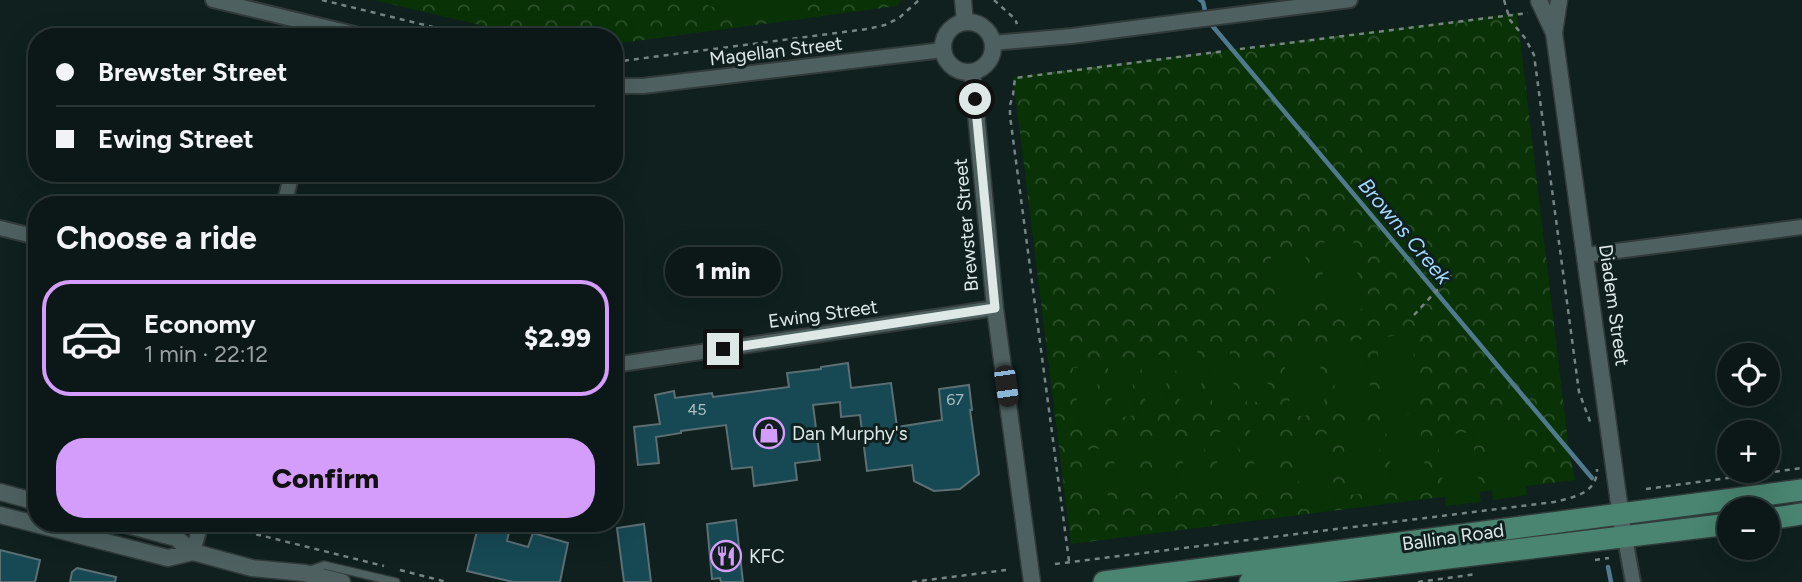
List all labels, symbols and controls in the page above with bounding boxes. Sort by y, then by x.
street label: Magellan Street [708,31,844,71]
text: Brewster Street [98,56,287,88]
route start [959,83,991,115]
text: Ewing Street [98,123,254,155]
street label: Brewster Street [949,157,983,293]
water label: Browns Creek [1353,173,1457,290]
text: Choose a ride [56,219,257,257]
street label: Diadem Street [1594,243,1634,367]
callout: 1 min [665,247,781,296]
text: 1 min [696,257,750,285]
street label: Ewing Street [767,295,879,333]
icon: car [60,307,123,370]
text: Economy [144,308,256,340]
text: $2.99 [524,322,591,354]
route end [707,333,739,365]
text: 1 min · 22:12 [144,340,268,368]
map controls [1717,343,1780,560]
button: locate [1717,343,1780,406]
car [993,364,1020,408]
house number: 67 [946,390,964,409]
house number: 45 [687,400,707,419]
shop icon: Dan Murphy's [752,416,786,450]
button: + [1717,420,1780,483]
place label: Dan Murphy's [792,422,908,445]
button: Confirm [56,438,595,518]
button: − [1717,497,1780,560]
street label: Ballina Road [1401,518,1505,556]
restaurant icon: KFC [709,539,743,573]
place label: KFC [749,545,785,568]

